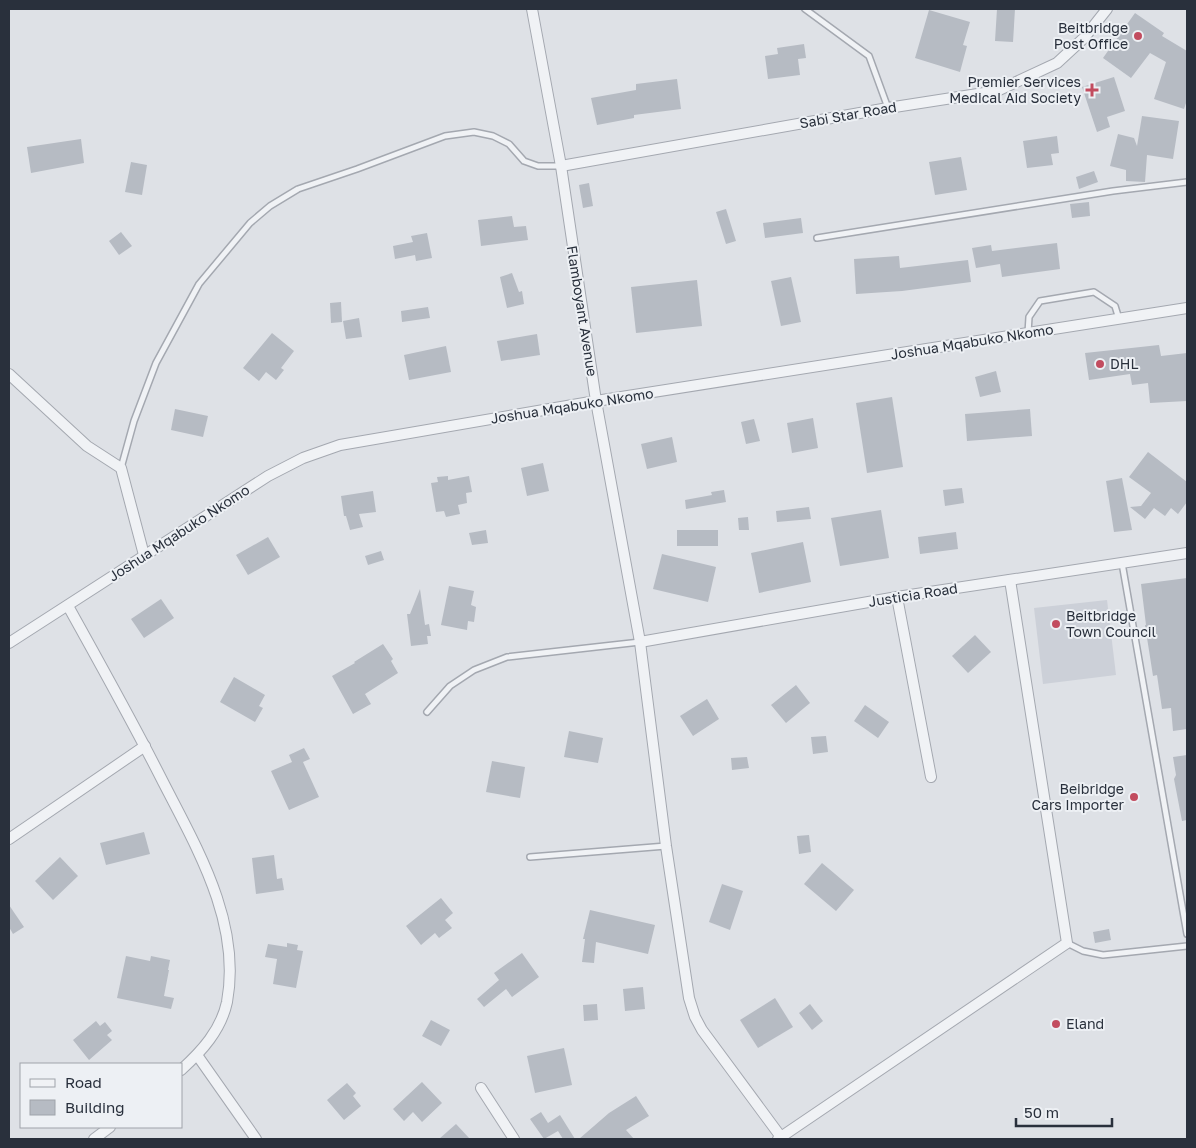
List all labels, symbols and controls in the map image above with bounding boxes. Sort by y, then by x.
place label: Beitbridge Post Office [1054,19,1128,52]
marker: Beitbridge Post Office [1132,30,1144,42]
place label: Premier Services Medical Aid Society [949,73,1081,106]
marker: Premier Services Medical Aid Society [1085,83,1099,97]
street label: Sabi Star Road [798,98,898,131]
street label: Flamboyant Avenue [564,244,601,378]
street label: Joshua Mqabuko Nkomo [889,320,1055,363]
place label: DHL [1110,355,1138,372]
marker: DHL [1094,358,1106,370]
street label: Joshua Mqabuko Nkomo [489,384,655,427]
street label: Joshua Mqabuko Nkomo [105,481,252,585]
street label: Justicia Road [867,579,959,610]
place label: Beitbridge Town Council [1066,607,1156,640]
marker: Beitbridge Town Council [1050,618,1062,630]
place label: Beibridge Cars Importer [1031,780,1125,813]
marker: Beibridge Cars Importer [1128,791,1140,803]
place label: Eland [1066,1015,1104,1032]
marker: Eland [1050,1018,1062,1030]
legend [20,1063,182,1128]
text: Road [65,1073,102,1091]
scale bar [1016,1096,1112,1128]
text: Building [65,1098,125,1116]
text: 50 m [1024,1103,1059,1121]

